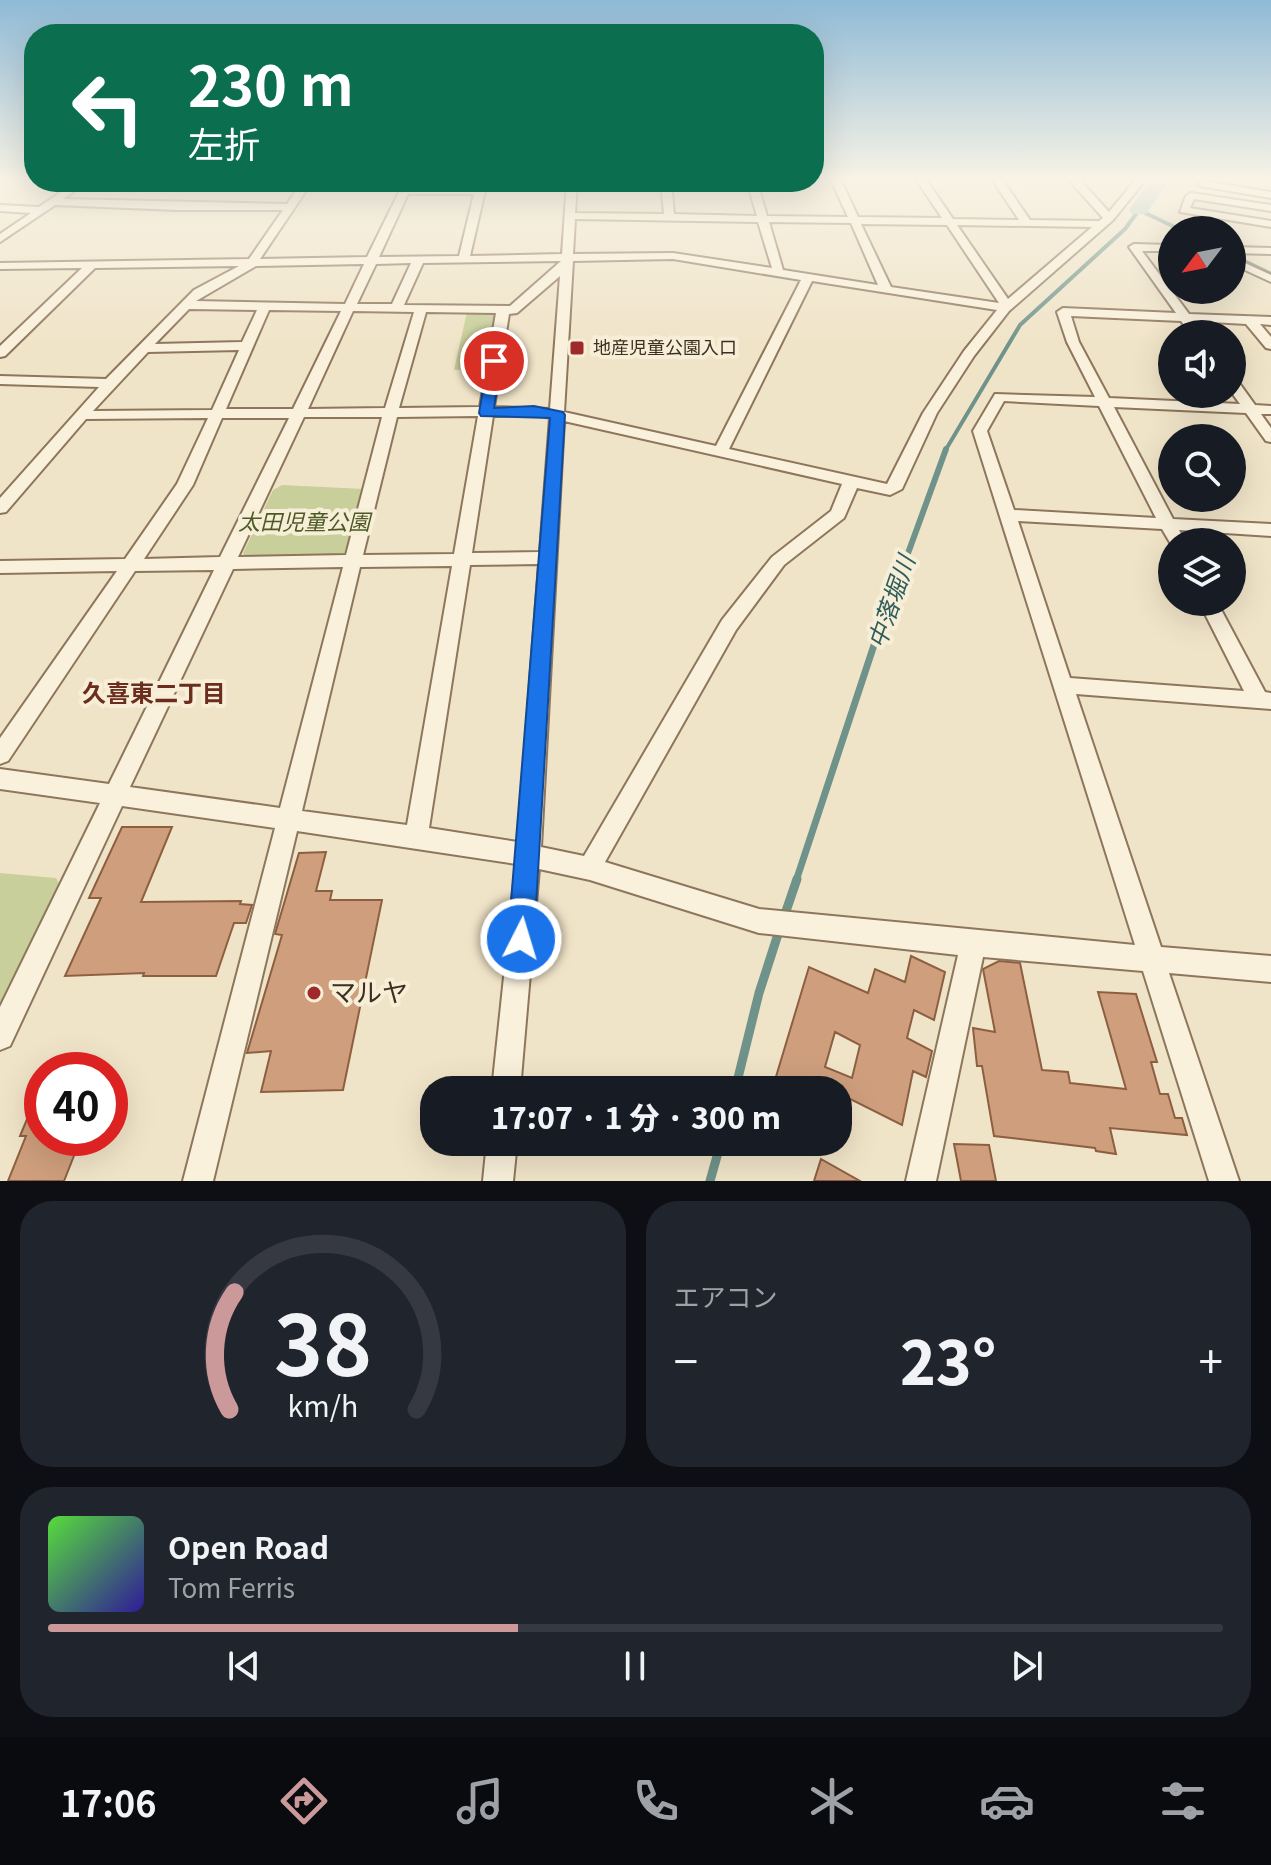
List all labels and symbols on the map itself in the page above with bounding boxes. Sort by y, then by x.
north arrow [1158,216,1246,304]
pin [460,327,528,395]
place label: 地産児童公園入口 [593,333,737,359]
marker: 地産児童公園入口 [568,339,586,357]
park label: 太田児童公園 [238,504,373,536]
water label: 中落堀川 [857,547,923,652]
district label: 久喜東二丁目 [82,674,226,709]
position arrow [479,897,563,981]
place label: マルヤ [330,972,408,1009]
marker: マルヤ [305,984,323,1002]
speed limit sign: 40 [24,1052,128,1156]

